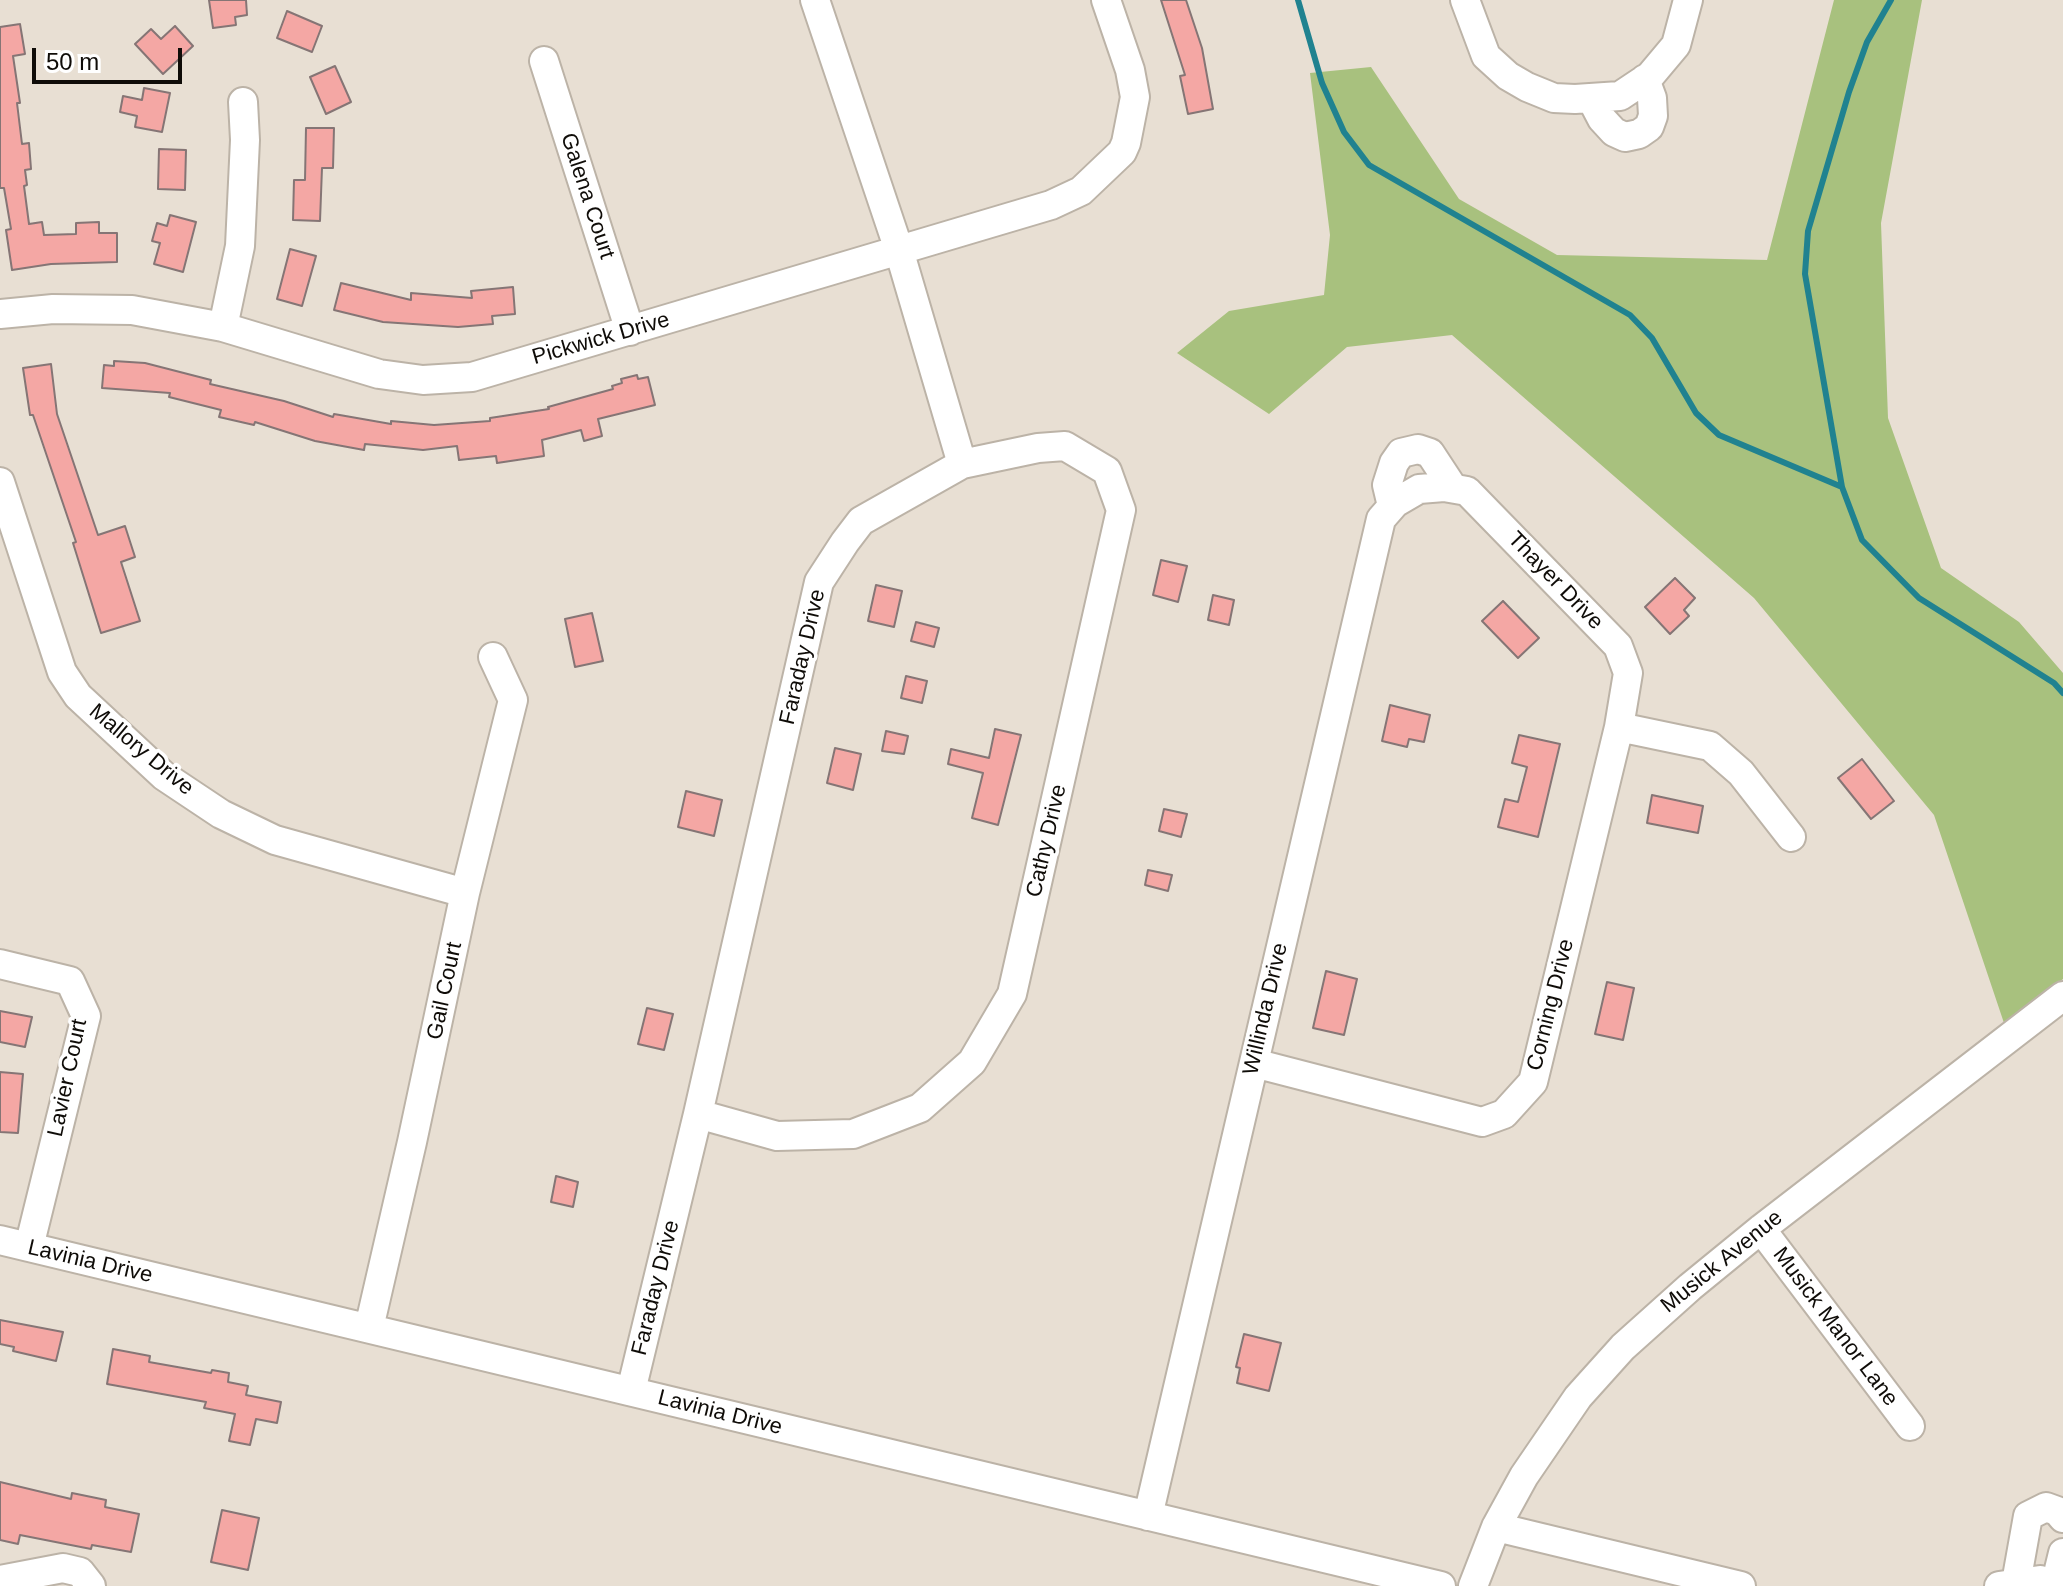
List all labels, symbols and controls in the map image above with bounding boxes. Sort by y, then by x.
scale bar [36,32,186,82]
text: 50 m [46,48,99,75]
street label: Galena Court [554,130,620,262]
street label: Pickwick Drive [529,307,673,371]
street label: Thayer Drive [1502,527,1608,635]
street label: Faraday Drive [775,587,831,727]
street label: Mallory Drive [83,699,199,801]
street label: Cathy Drive [1021,782,1073,900]
street label: Corning Drive [1522,937,1580,1073]
street label: Gail Court [422,940,468,1042]
street label: Willinda Drive [1238,941,1294,1077]
street label: Lavier Court [43,1017,93,1139]
street label: Musick Avenue [1656,1205,1788,1319]
street label: Faraday Drive [626,1218,686,1358]
street label: Lavinia Drive [25,1235,155,1289]
street label: Musick Manor Lane [1767,1242,1903,1412]
street label: Lavinia Drive [655,1385,785,1441]

